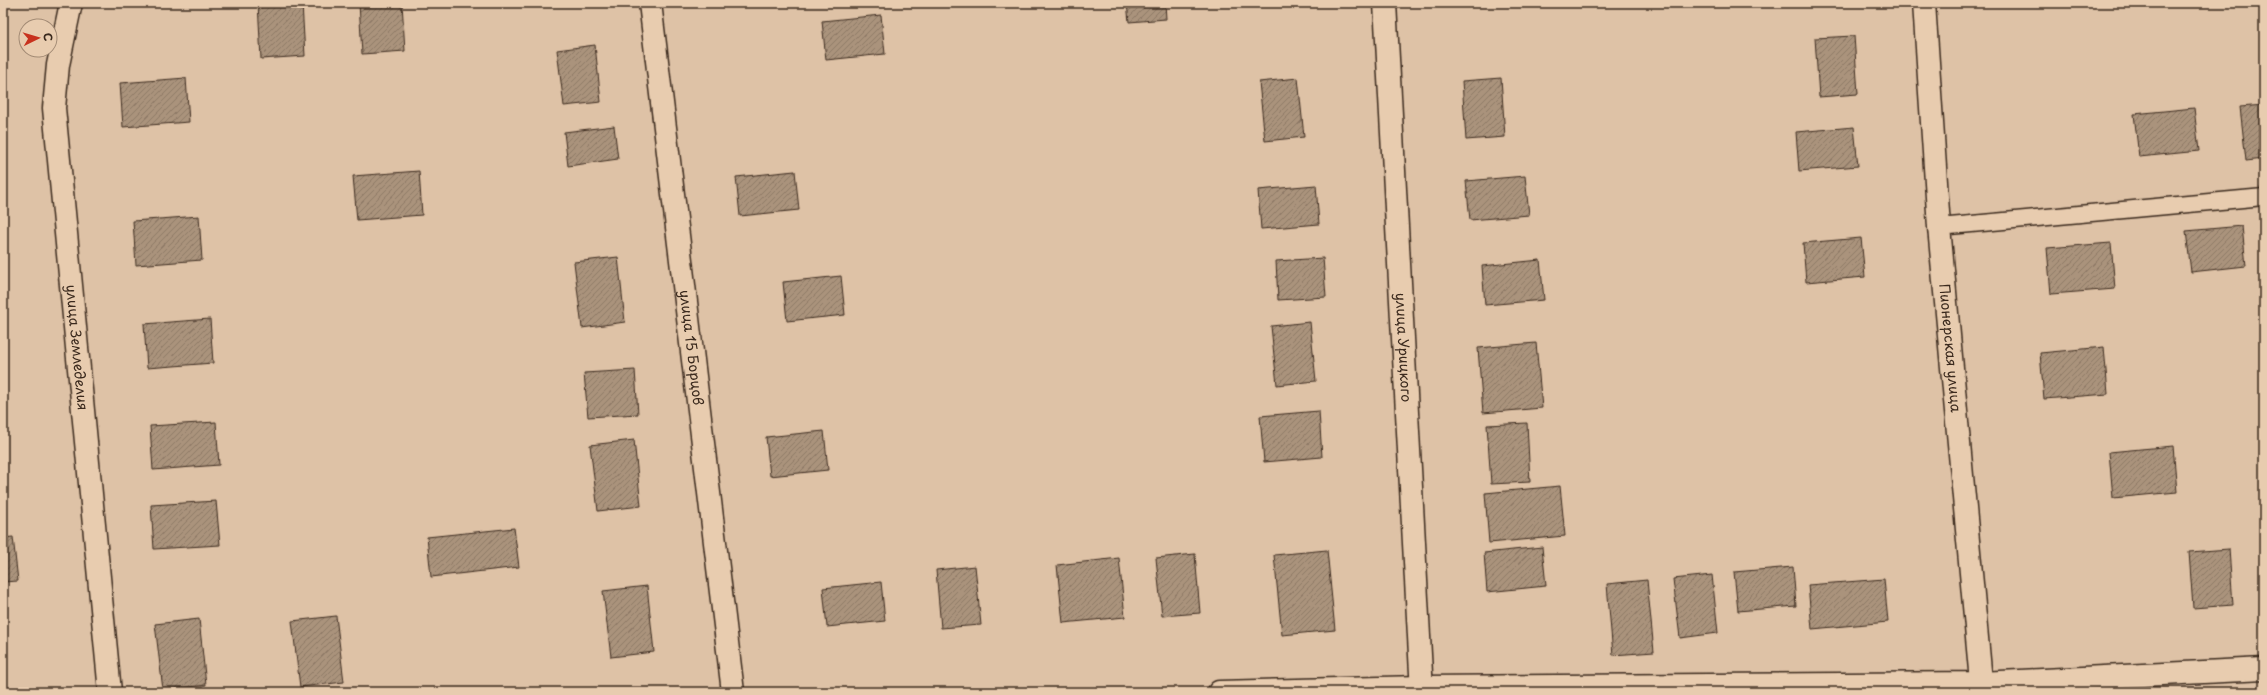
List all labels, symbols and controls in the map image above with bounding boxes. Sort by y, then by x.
north arrow [18,18,58,58]
text: С [40,32,57,42]
street label: улица Земледелия [61,283,94,411]
street label: Пионерская улица [1934,283,1967,413]
street label: улица 15 Борцов [675,289,709,406]
street label: улица Урицкого [1391,292,1417,403]

